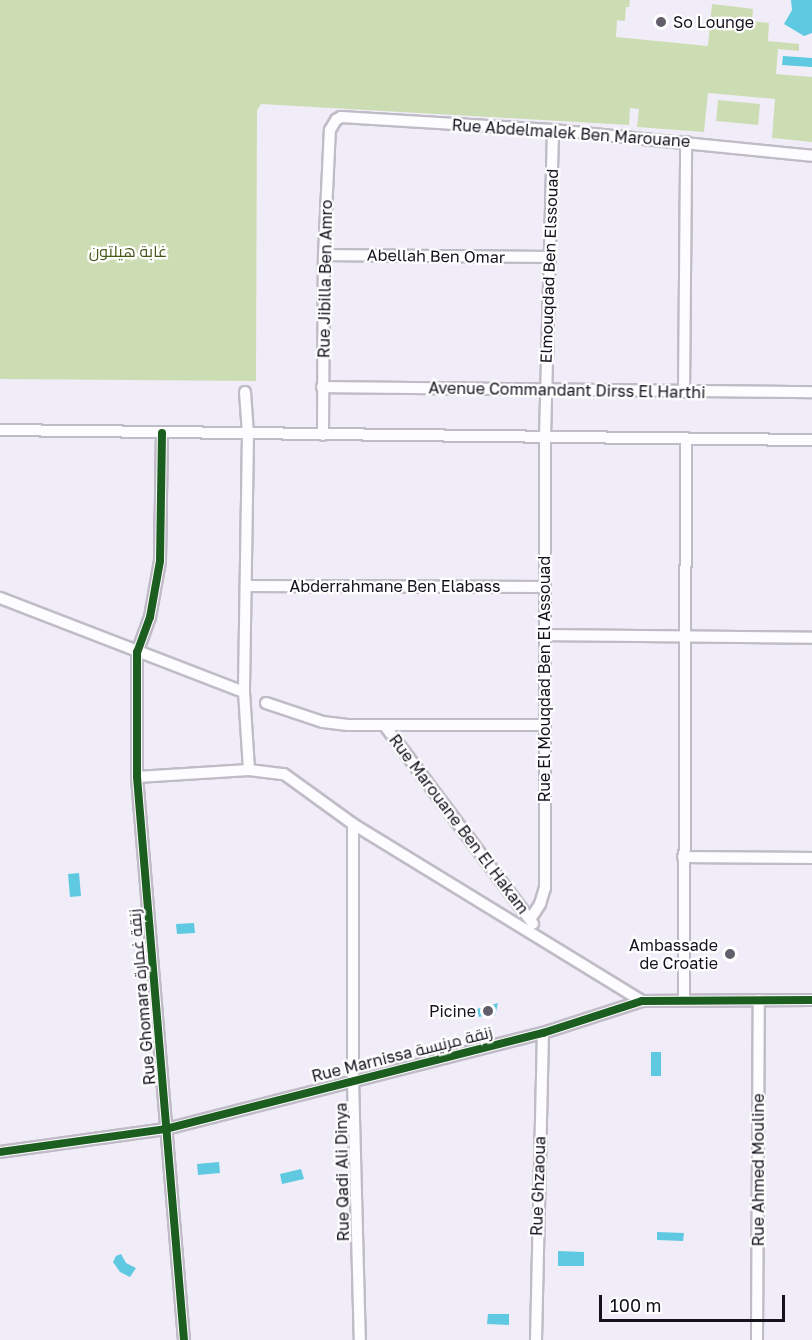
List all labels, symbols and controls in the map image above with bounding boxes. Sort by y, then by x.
place label: So Lounge [673,12,754,32]
marker: So Lounge [654,15,668,29]
street label: Rue Abdelmalek Ben Marouane [451,115,691,151]
street label: Elmouqdad Ben Elssouad [536,168,562,364]
street label: Rue Jibilla Ben Amro [314,200,336,358]
park label: غابة هيلتون [89,241,167,261]
street label: Abellah Ben Omar [367,245,505,267]
street label: Avenue Commandant Dirss El Harthi [428,378,706,402]
street label: Rue El Mouqdad Ben El Assouad [534,556,554,802]
street label: Abderrahmane Ben Elabass [290,576,500,596]
street label: Rue Marouane Ben El Hakam [385,730,533,918]
street label: Rue Ghomara زنقة غمارة [125,908,159,1086]
place label: Ambassade de Croatie [629,935,718,973]
marker: Ambassade de Croatie [723,947,737,961]
place label: Picine [429,1001,476,1021]
marker: Picine [481,1004,495,1018]
street label: Rue Marnissa زنقة مرنيسة [310,1022,494,1086]
street label: Rue Ahmed Mouline [748,1094,768,1246]
street label: Rue Qadi Ali Dinya [331,1102,353,1242]
street label: Rue Ghzaoua [527,1136,549,1236]
scale bar [602,1283,788,1321]
text: 100 m [610,1294,661,1316]

